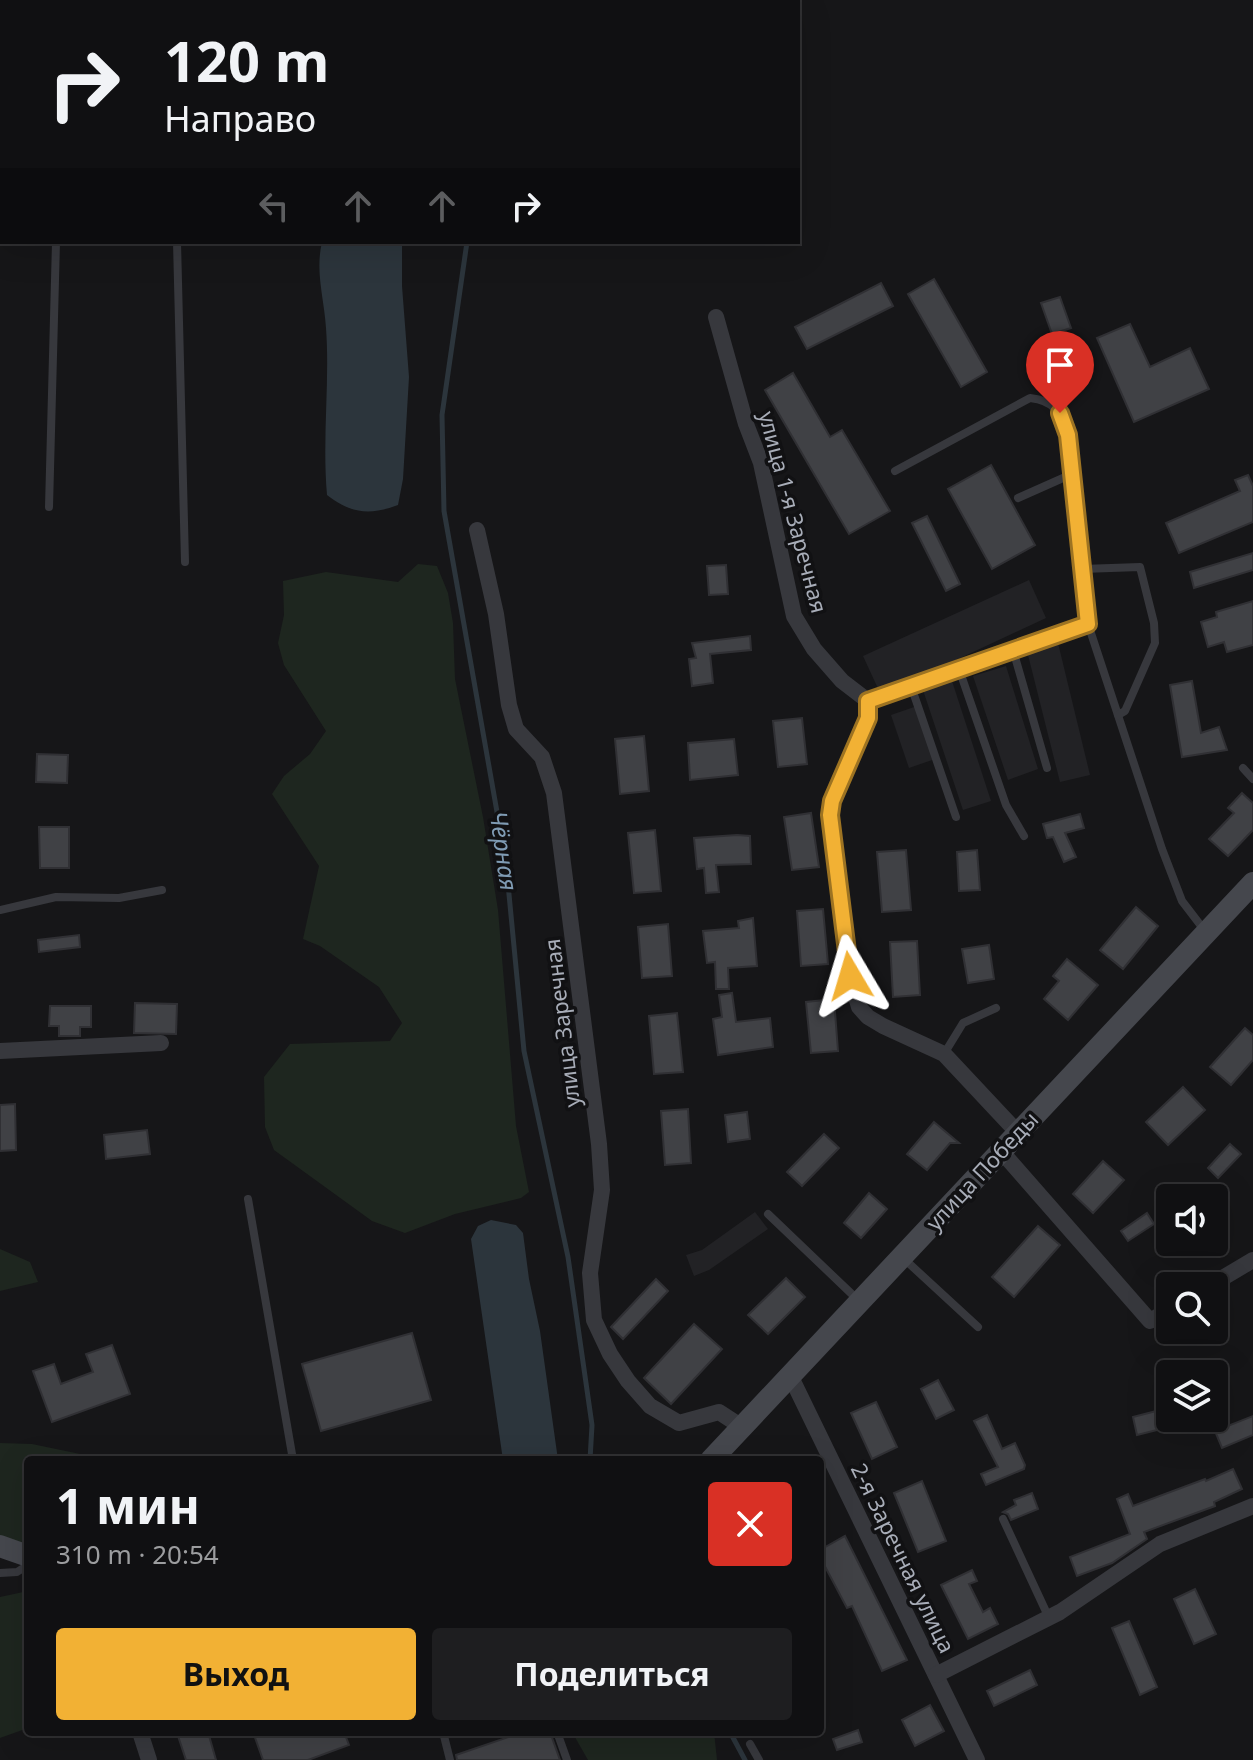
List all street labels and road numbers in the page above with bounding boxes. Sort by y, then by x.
street label: улица 1-я Заречная [753,408,835,616]
street label: улица Заречная [536,937,586,1109]
street label: улица Победы [918,1104,1044,1236]
street label: 2-я Заречная улица [845,1458,963,1658]

